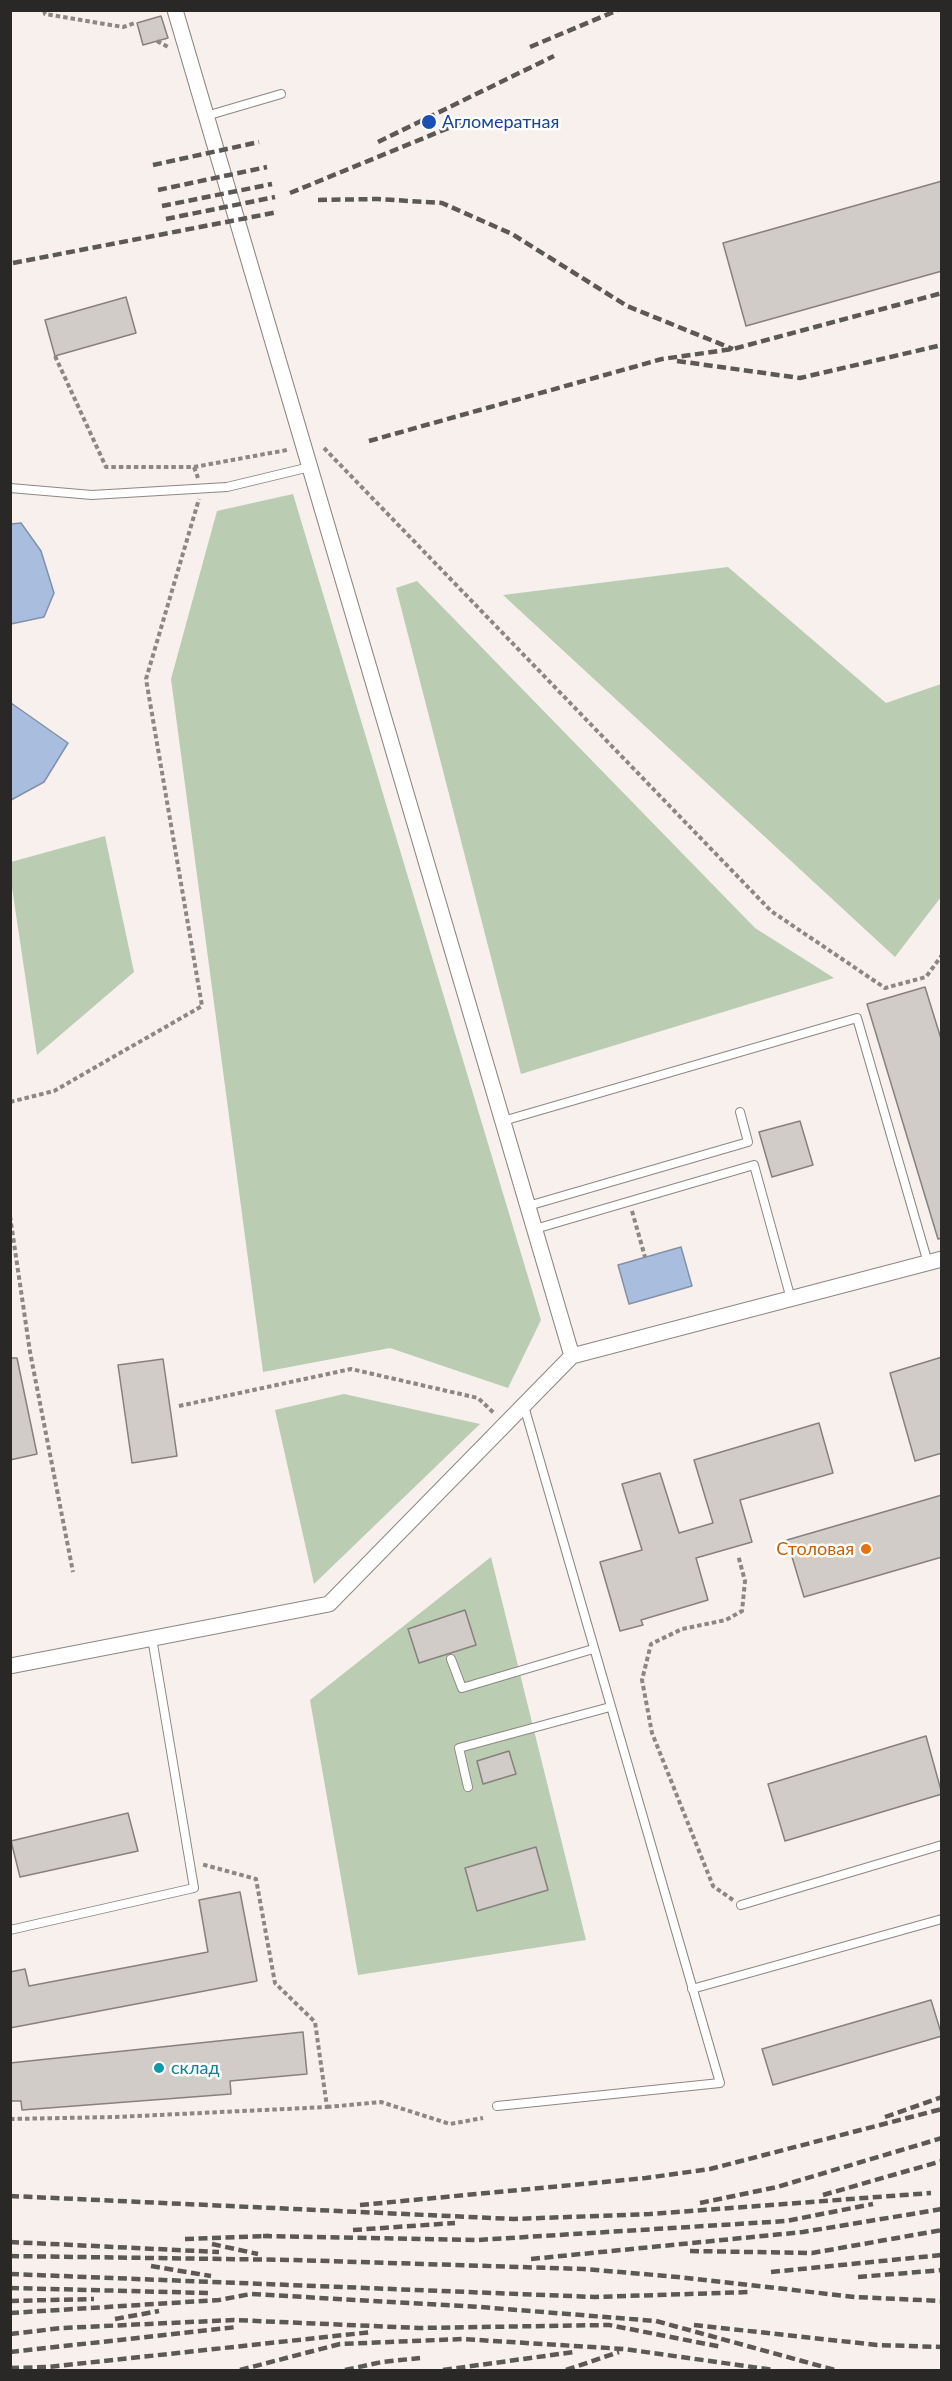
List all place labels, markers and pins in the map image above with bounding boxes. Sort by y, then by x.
place label: Агломератная [442,111,559,133]
marker: Агломератная [420,113,438,131]
place label: Столовая [776,1538,854,1560]
marker: Столовая [859,1542,873,1556]
place label: склад [171,2057,220,2079]
marker: склад [152,2061,166,2075]

